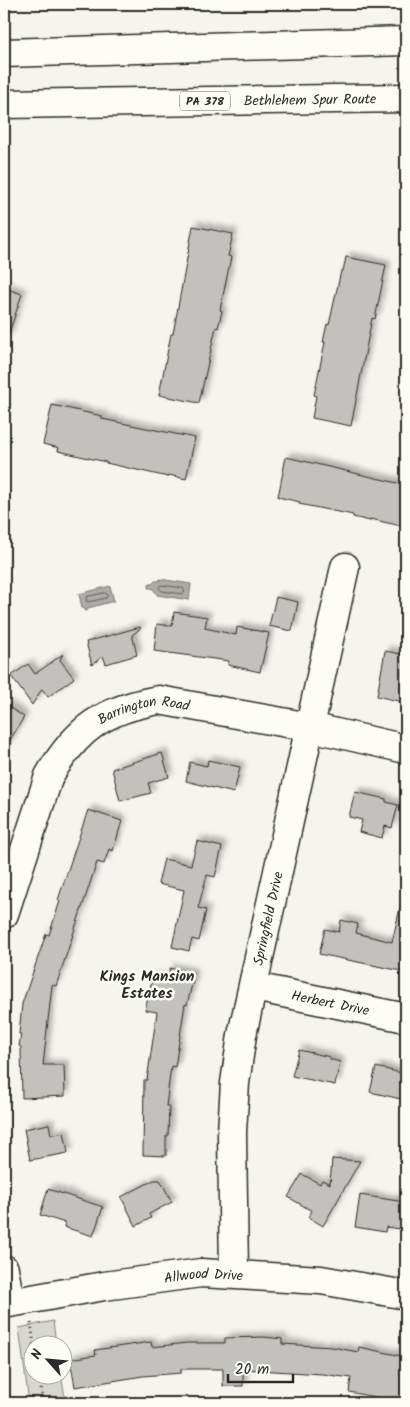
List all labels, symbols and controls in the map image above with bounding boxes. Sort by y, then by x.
street label: Bethlehem Spur Route [243,88,377,112]
road number: PA 378 [180,92,230,110]
street label: Barrington Road [94,690,192,731]
street label: Springfield Drive [248,869,290,968]
district label: Kings Mansion Estates [100,965,194,1006]
street label: Herbert Drive [289,985,372,1022]
street label: Allwood Drive [163,1263,244,1290]
north arrow [22,1334,72,1384]
text: N [25,1345,49,1363]
scale bar [228,1352,292,1384]
text: 20 m [235,1358,269,1382]

